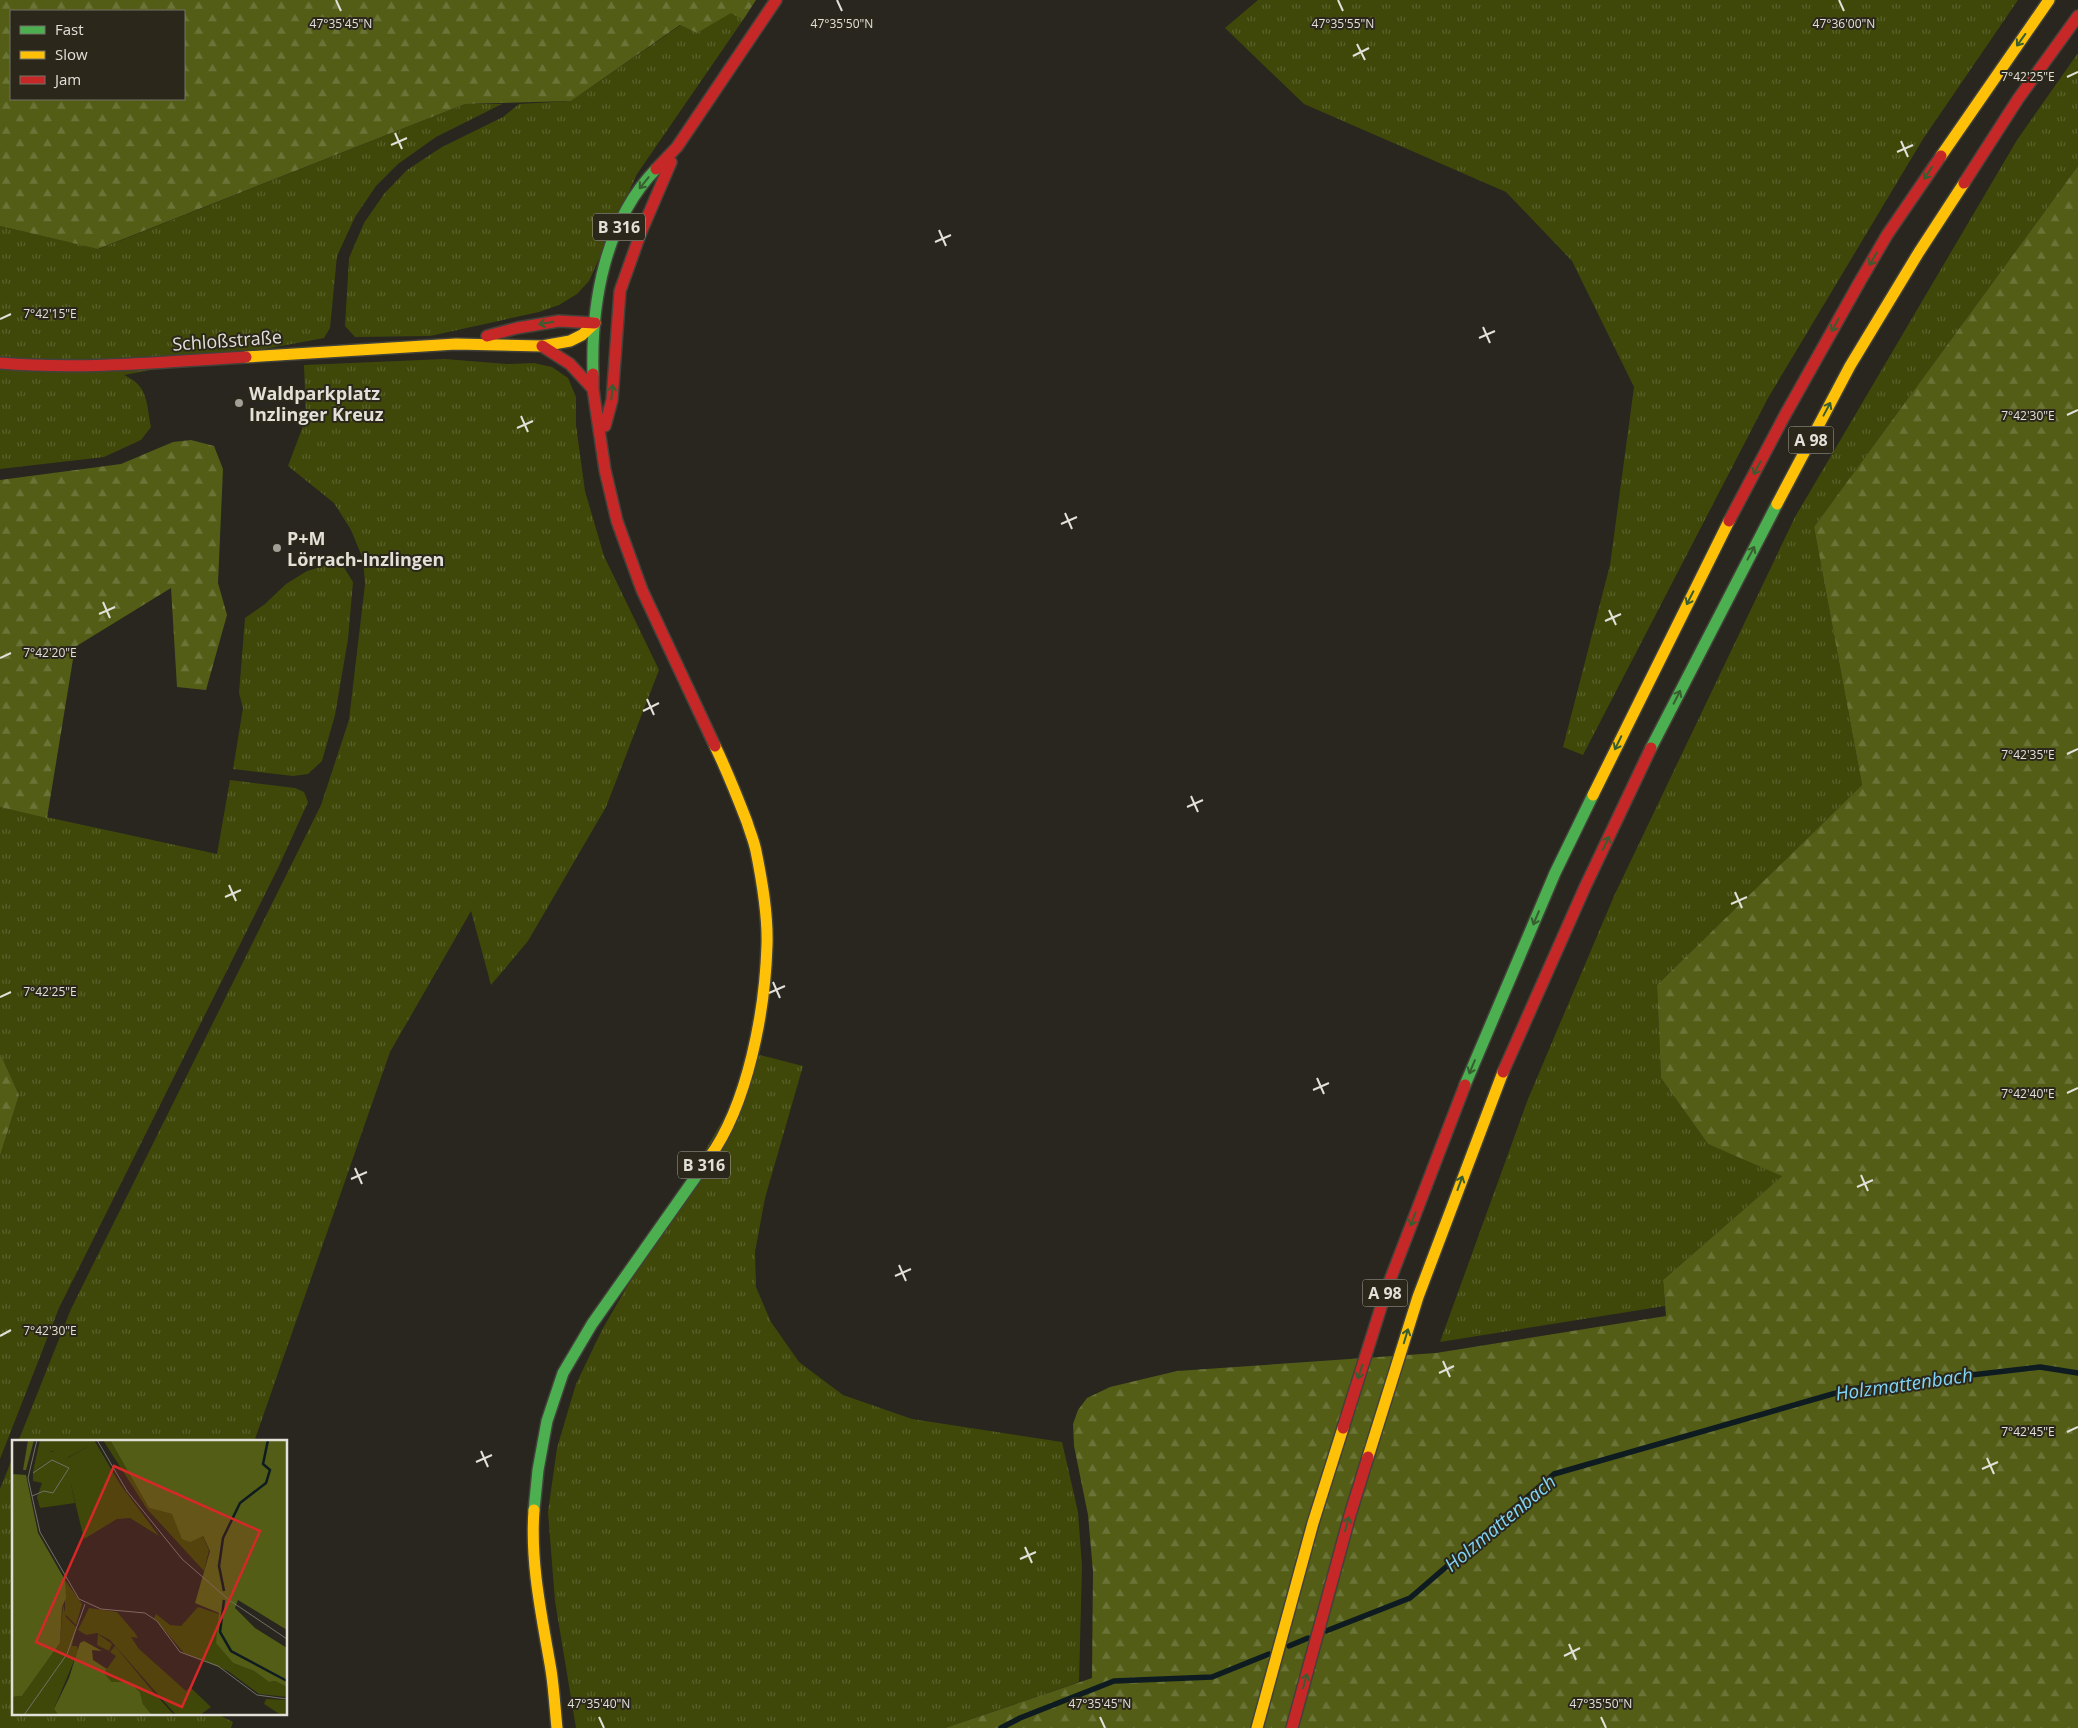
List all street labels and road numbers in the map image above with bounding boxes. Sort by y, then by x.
road number: B 316 [593,213,645,240]
street label: Schloßstraße [171,324,283,356]
road number: A 98 [1788,426,1834,454]
road number: B 316 [678,1152,730,1178]
road number: A 98 [1362,1280,1408,1306]

